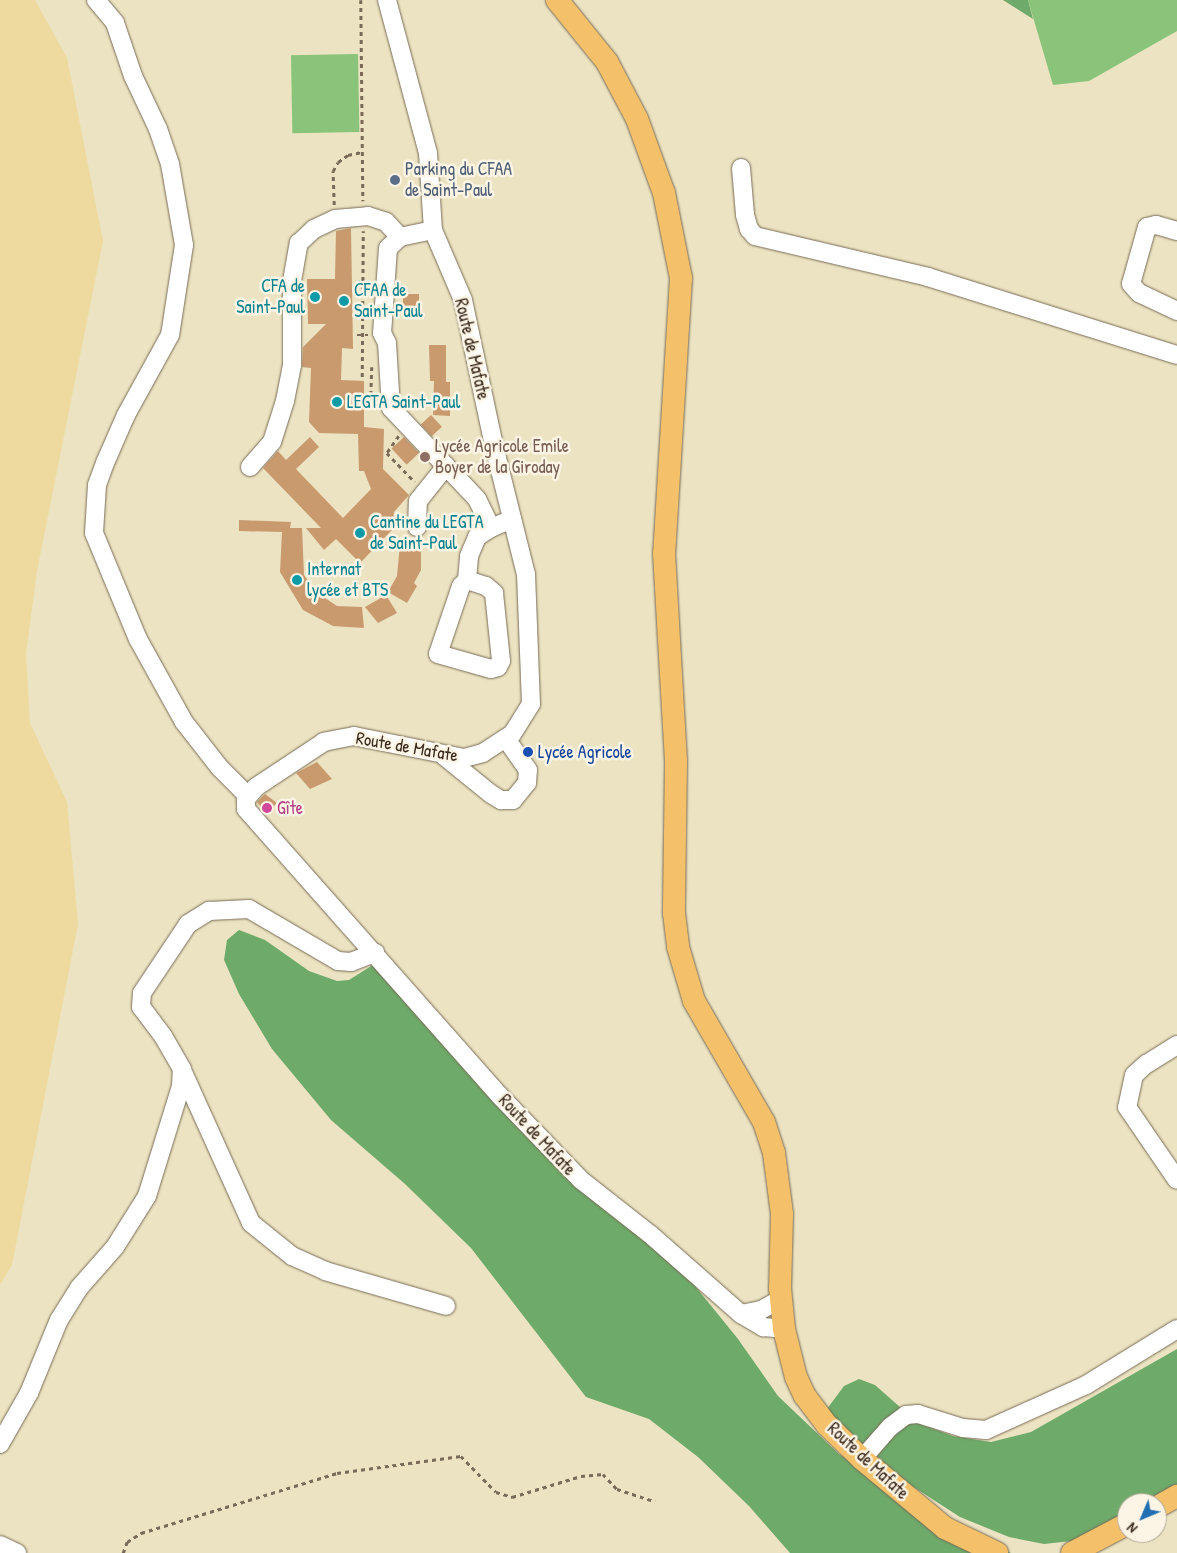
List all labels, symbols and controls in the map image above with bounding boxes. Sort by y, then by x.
place label: Parking du CFAA de Saint-Paul [405,159,512,202]
marker: Parking du CFAA de Saint-Paul [389,174,401,186]
place label: CFA de Saint-Paul [236,276,305,318]
place label: CFAA de Saint-Paul [354,280,423,322]
marker: CFA de Saint-Paul [309,291,321,303]
marker: CFAA de Saint-Paul [338,295,350,307]
street label: Route de Mafate [450,296,494,402]
place label: LEGTA Saint-Paul [347,391,460,413]
marker: LEGTA Saint-Paul [331,396,343,408]
place label: Lycée Agricole Emile Boyer de la Giroday [435,436,569,478]
marker: Lycée Agricole Emile Boyer de la Giroday [419,451,431,463]
place label: Cantine du LEGTA de Saint-Paul [370,512,484,554]
marker: Cantine du LEGTA de Saint-Paul [354,527,366,539]
place label: Internat lycée et BTS [307,559,388,602]
marker: Internat lycée et BTS [291,574,303,586]
street label: Route de Mafate [354,727,460,767]
place label: Lycée Agricole [538,741,632,763]
marker: Lycée Agricole [522,746,534,758]
place label: Gîte [277,797,303,819]
marker: Gîte [261,802,273,814]
street label: Route de Mafate [494,1090,580,1180]
street label: Route de Mafate [823,1418,913,1504]
north arrow [1117,1493,1167,1543]
text: N [1122,1519,1141,1538]

